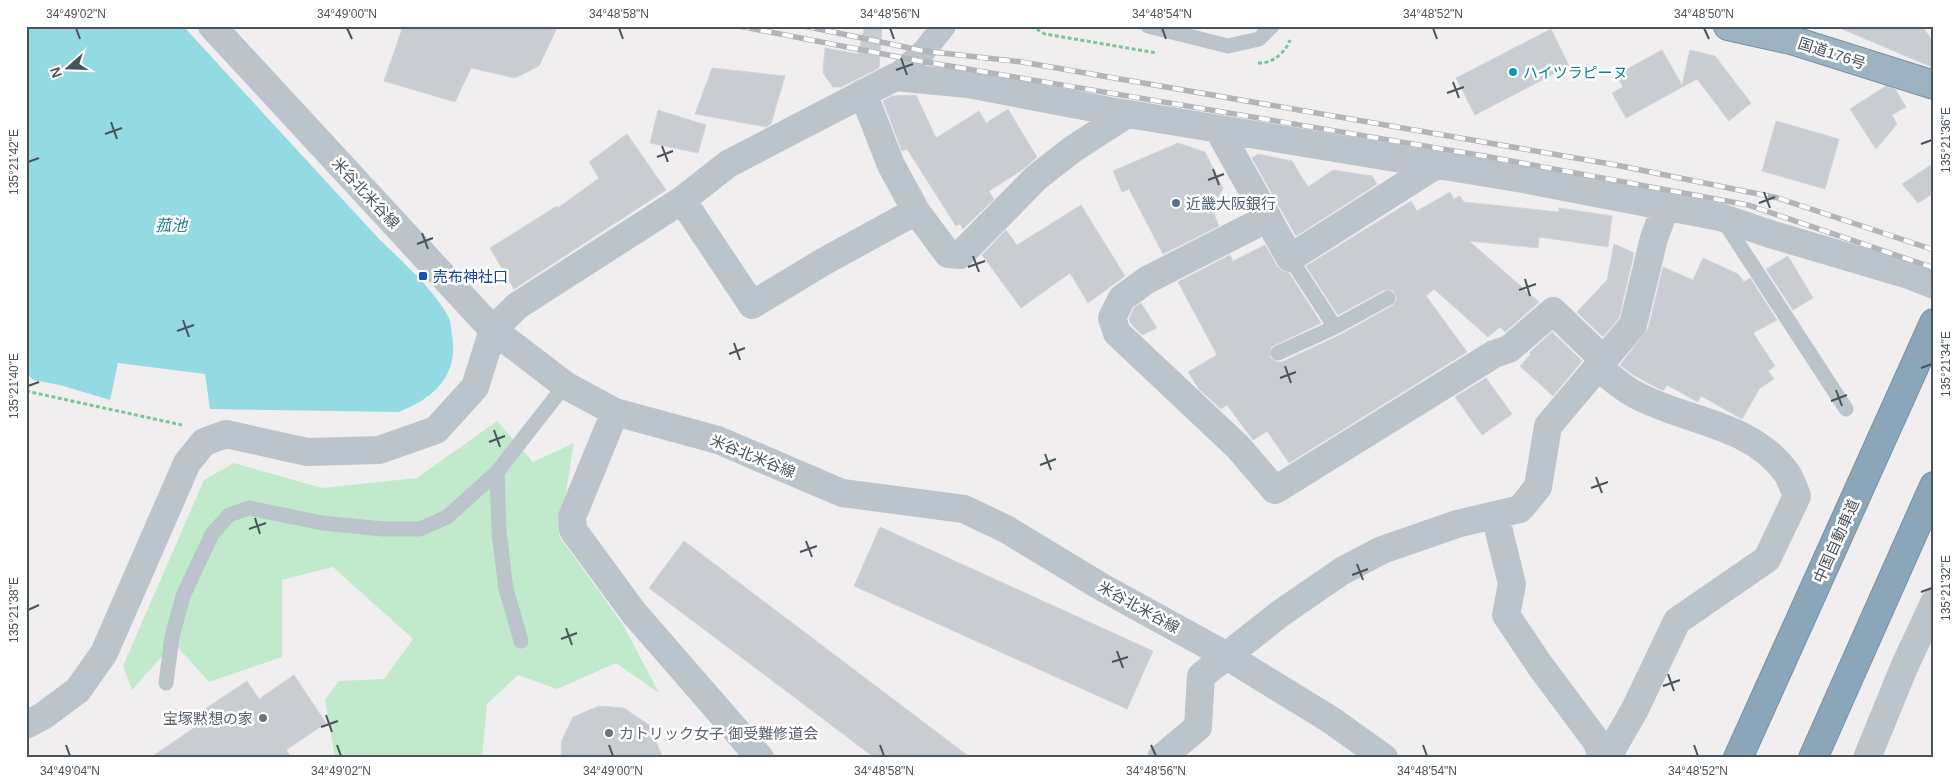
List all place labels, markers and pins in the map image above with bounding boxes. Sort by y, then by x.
place label: ハイツラピーヌ [1523,64,1628,81]
marker: ハイツラピーヌ [1507,66,1519,78]
place label: 近畿大阪銀行 [1186,195,1276,212]
marker: 近畿大阪銀行 [1170,197,1182,209]
place label: 売布神社口 [433,268,508,285]
marker: 売布神社口 [417,270,429,282]
place label: 宝塚黙想の家 [163,710,253,727]
marker: 宝塚黙想の家 [257,712,269,724]
place label: カトリック女子 御受難修道会 [619,725,818,742]
marker: カトリック女子 御受難修道会 [603,727,615,739]

